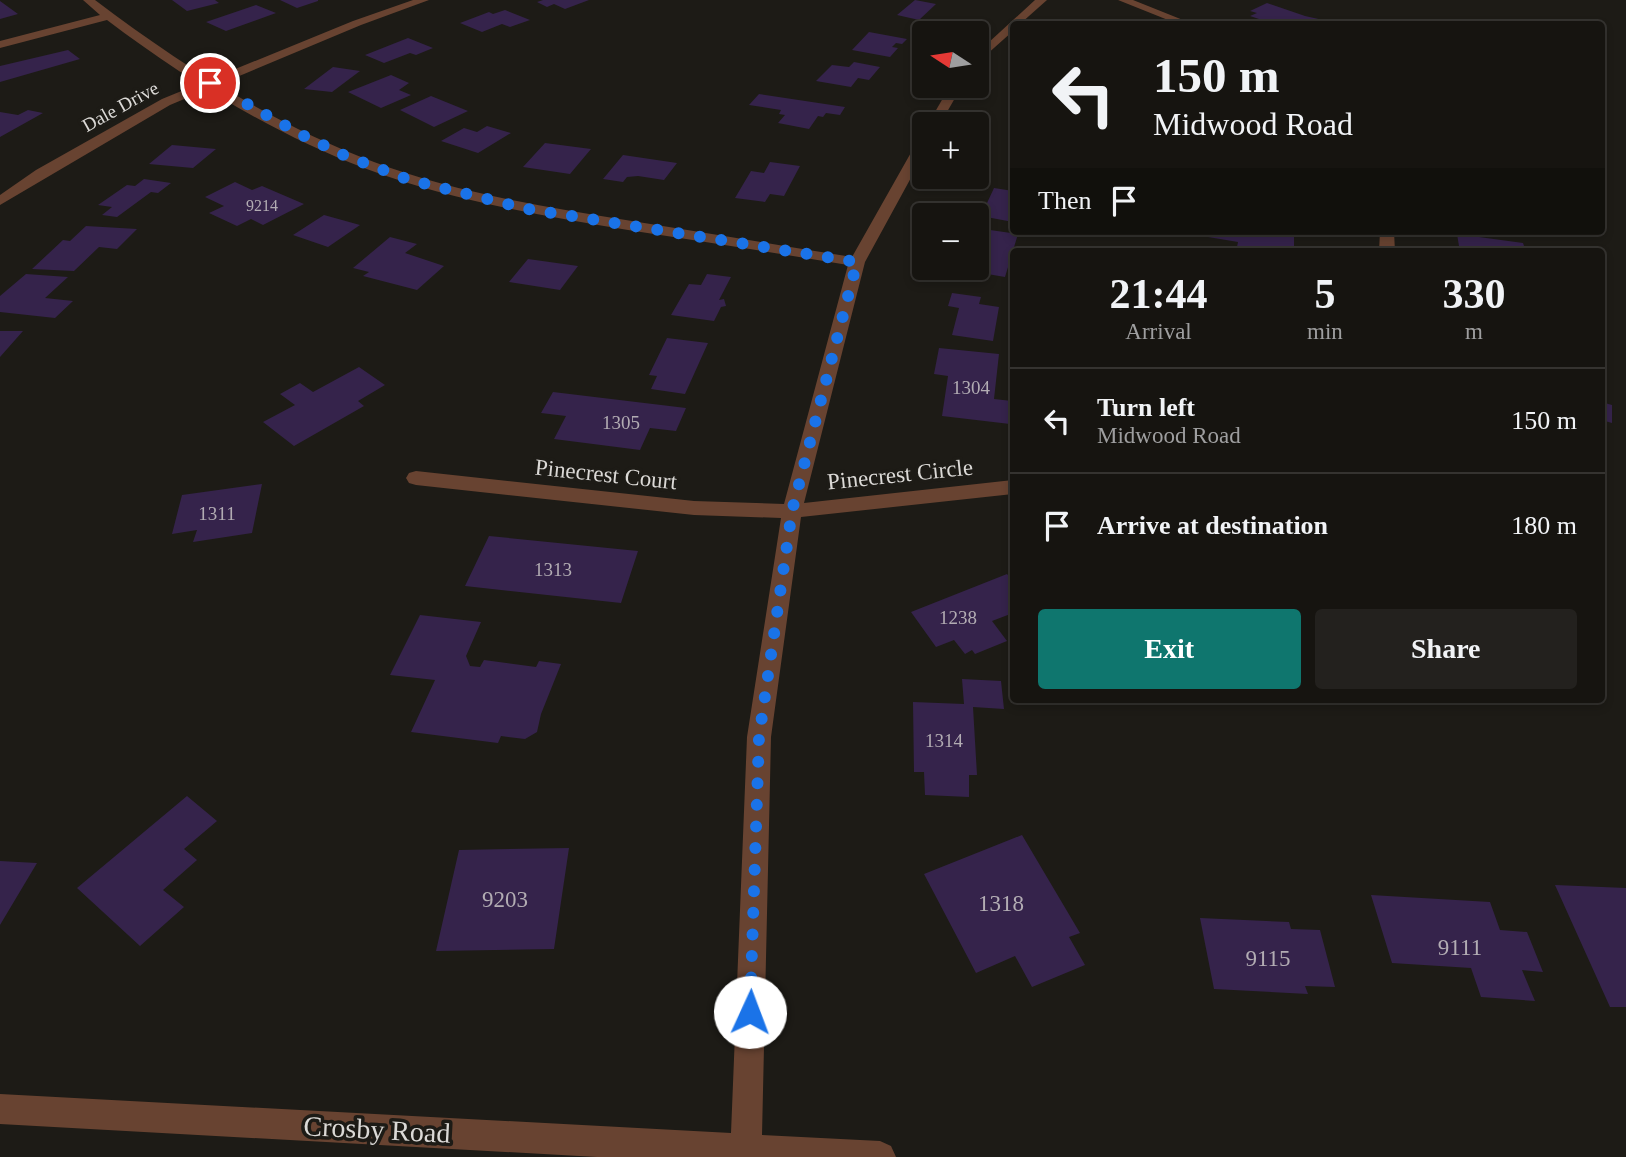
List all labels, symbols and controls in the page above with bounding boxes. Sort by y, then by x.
north arrow [912,21,989,98]
map controls [912,21,989,280]
text: 150 m [1153,48,1280,103]
icon: left [1038,49,1129,140]
pin [180,53,240,113]
icon: arrive [191,64,229,102]
street label: Dale Drive [78,77,162,136]
text: Midwood Road [1153,106,1353,142]
button: + [912,112,989,189]
icon: arrive [1105,182,1143,220]
text: Then [1038,186,1091,215]
house number: 9214 [246,197,278,214]
button: − [912,203,989,280]
text: 21:44 [1110,271,1208,317]
text: 5 [1314,271,1335,317]
text: 330 [1442,271,1505,317]
text: Arrival [1125,319,1192,344]
text: min [1307,319,1343,344]
text: m [1465,319,1483,344]
house number: 1304 [952,377,991,398]
text: Turn left [1097,393,1195,422]
icon: left [1038,402,1076,440]
text: 150 m [1511,406,1577,435]
house number: 1305 [602,412,640,433]
text: Midwood Road [1097,423,1241,448]
street label: Pinecrest Circle [826,454,974,495]
street label: Pinecrest Court [534,455,679,494]
house number: 1311 [198,503,236,524]
icon: arrive [1038,507,1076,545]
text: Arrive at destination [1097,511,1328,540]
text: 180 m [1511,511,1577,540]
house number: 1313 [534,559,572,580]
house number: 1238 [939,607,977,628]
button: Exit [1038,609,1301,689]
button: Share [1315,609,1577,689]
house number: 1314 [925,730,964,751]
house number: 9203 [482,887,528,912]
house number: 1318 [978,891,1024,916]
house number: 9111 [1438,935,1482,960]
house number: 9115 [1245,946,1291,971]
position arrow [713,975,787,1049]
street label: Crosby Road [303,1110,451,1149]

